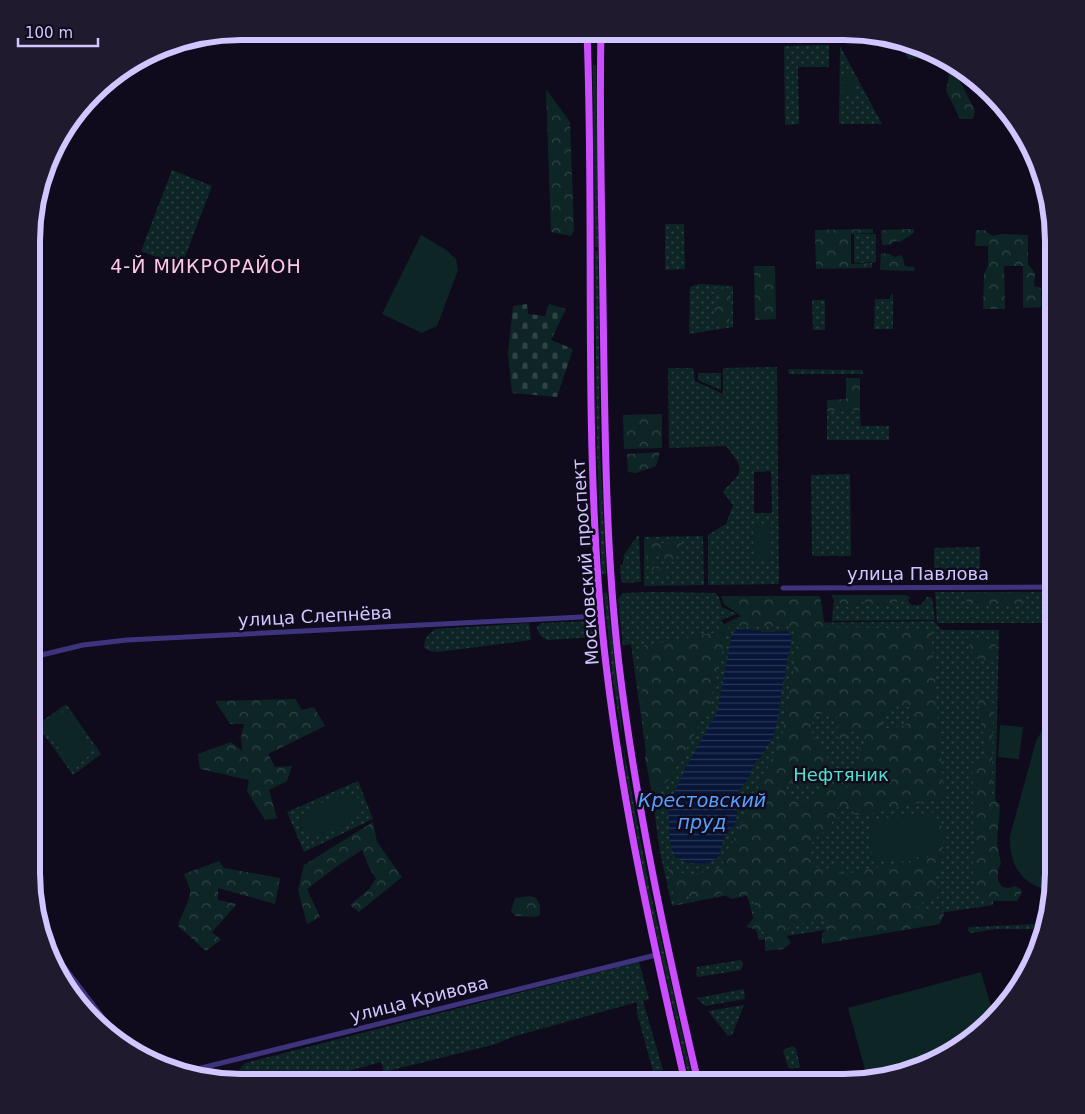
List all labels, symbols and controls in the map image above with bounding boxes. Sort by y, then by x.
scale bar [18,15,98,47]
text: 100 m [25,24,73,42]
district label: 4-Й МИКРОРАЙОН [110,255,302,277]
street label: Московский проспект [567,458,603,666]
street label: улица Павлова [847,563,989,584]
street label: улица Слепнёва [237,601,393,631]
park label: Нефтяник [793,764,889,785]
water label: Крестовский пруд [638,789,766,833]
street label: улица Кривова [348,972,490,1026]

